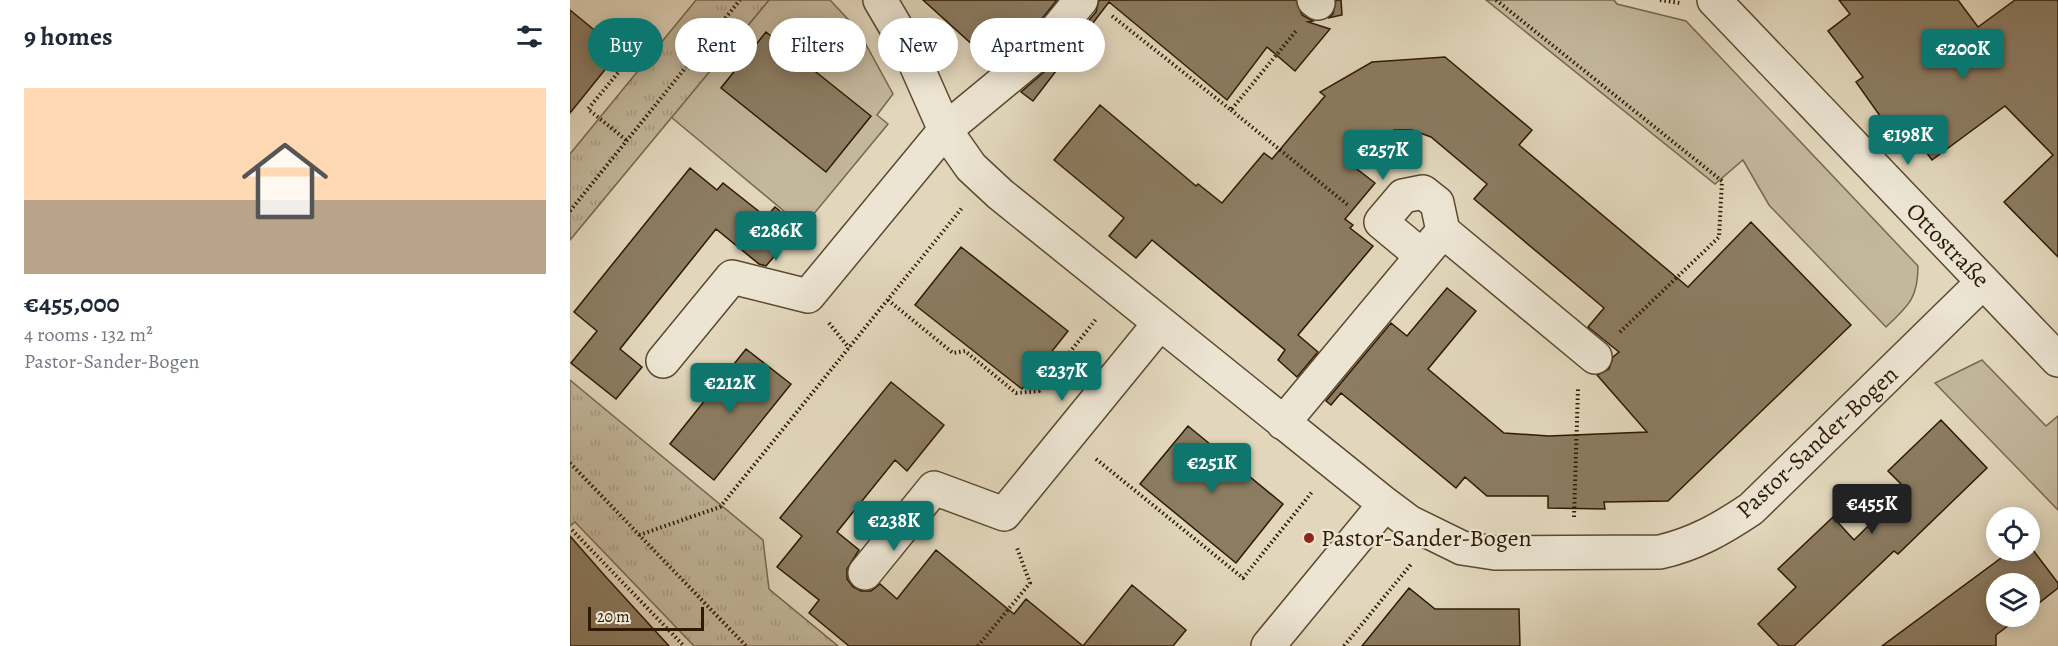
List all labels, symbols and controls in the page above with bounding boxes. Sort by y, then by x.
chip: Buy [588,18,663,72]
chip: Rent [675,18,757,72]
chip: Filters [769,18,866,72]
chip: New [878,18,958,72]
chip: Apartment [970,18,1105,72]
text: 9 homes [24,19,113,54]
icon: filters [513,20,546,53]
pin: €200K [1921,29,2005,80]
text: €200K [1936,35,1990,62]
pin: €198K [1866,115,1950,166]
text: €198K [1883,121,1933,148]
icon: home [231,127,339,235]
pin: €257K [1341,130,1425,181]
text: €257K [1357,136,1409,163]
street label: Ottostraße [1899,195,1997,295]
pin: €286K [734,211,818,262]
text: €286K [749,217,803,244]
text: €455,000 [24,286,120,321]
text: 4 rooms · 132 m² [24,321,153,348]
text: Pastor-Sander-Bogen [24,348,199,375]
pin: €237K [1020,351,1104,402]
text: €237K [1036,357,1088,384]
street label: Pastor-Sander-Bogen [1729,358,1905,526]
pin: €212K [688,363,772,414]
text: €212K [704,369,756,396]
pin: €251K [1170,443,1254,494]
text: €251K [1187,449,1237,476]
pin: €455K [1830,484,1914,535]
text: €455K [1846,490,1898,517]
pin: €238K [852,501,936,552]
text: €238K [868,507,920,534]
map controls [1986,507,2040,627]
button: locate [1986,507,2040,561]
place label: Pastor-Sander-Bogen [1321,522,1532,554]
marker: Pastor-Sander-Bogen [1302,531,1316,545]
button: layers [1986,573,2040,627]
scale bar [588,604,704,632]
text: 20 m [597,606,630,628]

